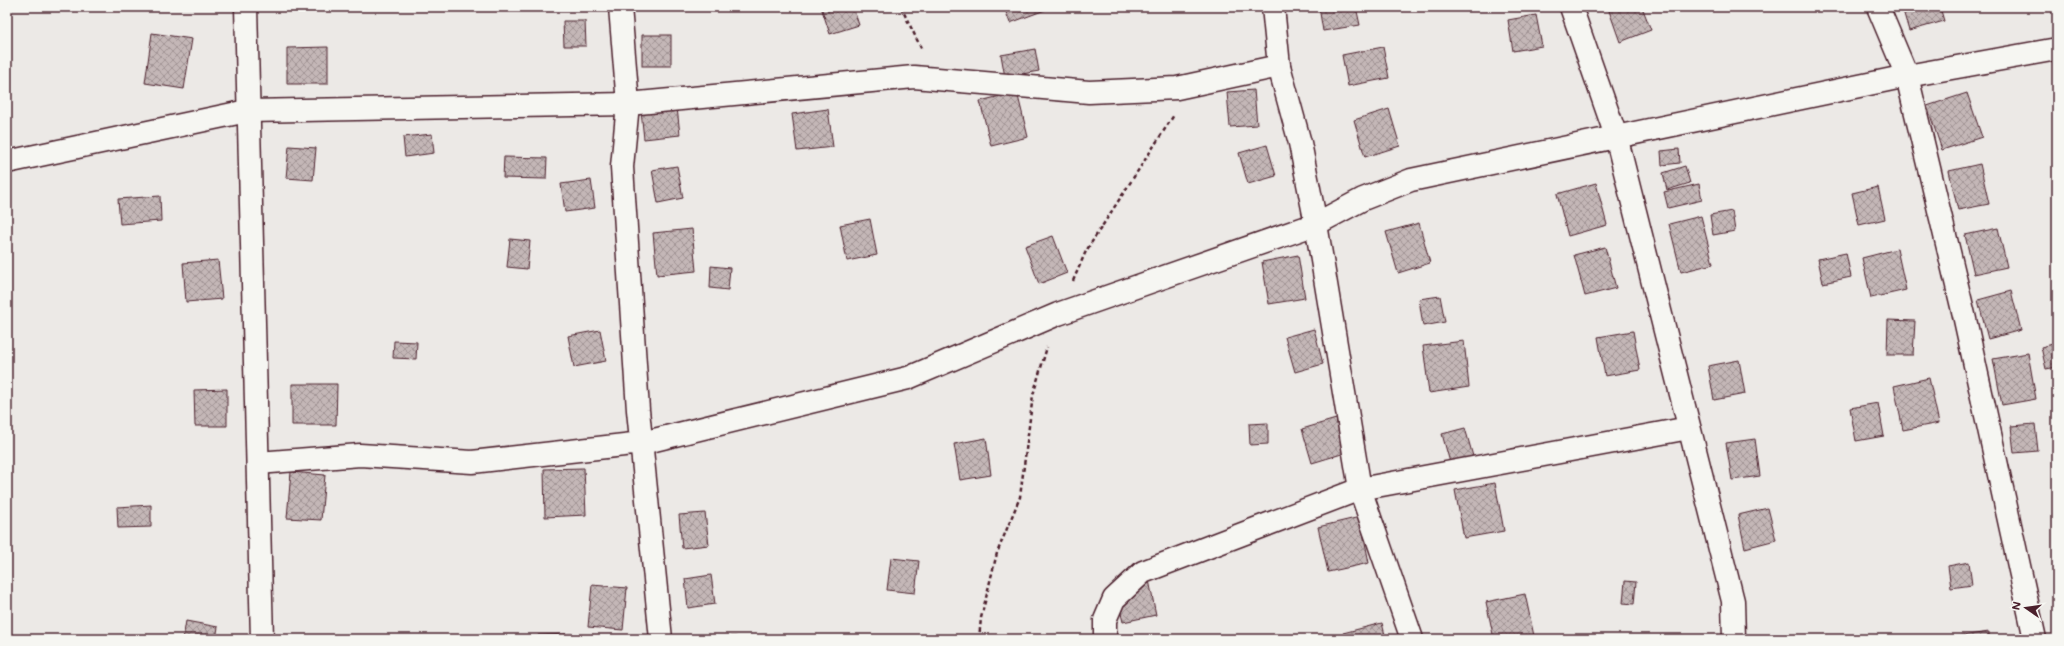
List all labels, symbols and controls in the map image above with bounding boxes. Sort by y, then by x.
north arrow [2006,588,2046,628]
text: N [2008,600,2024,611]

